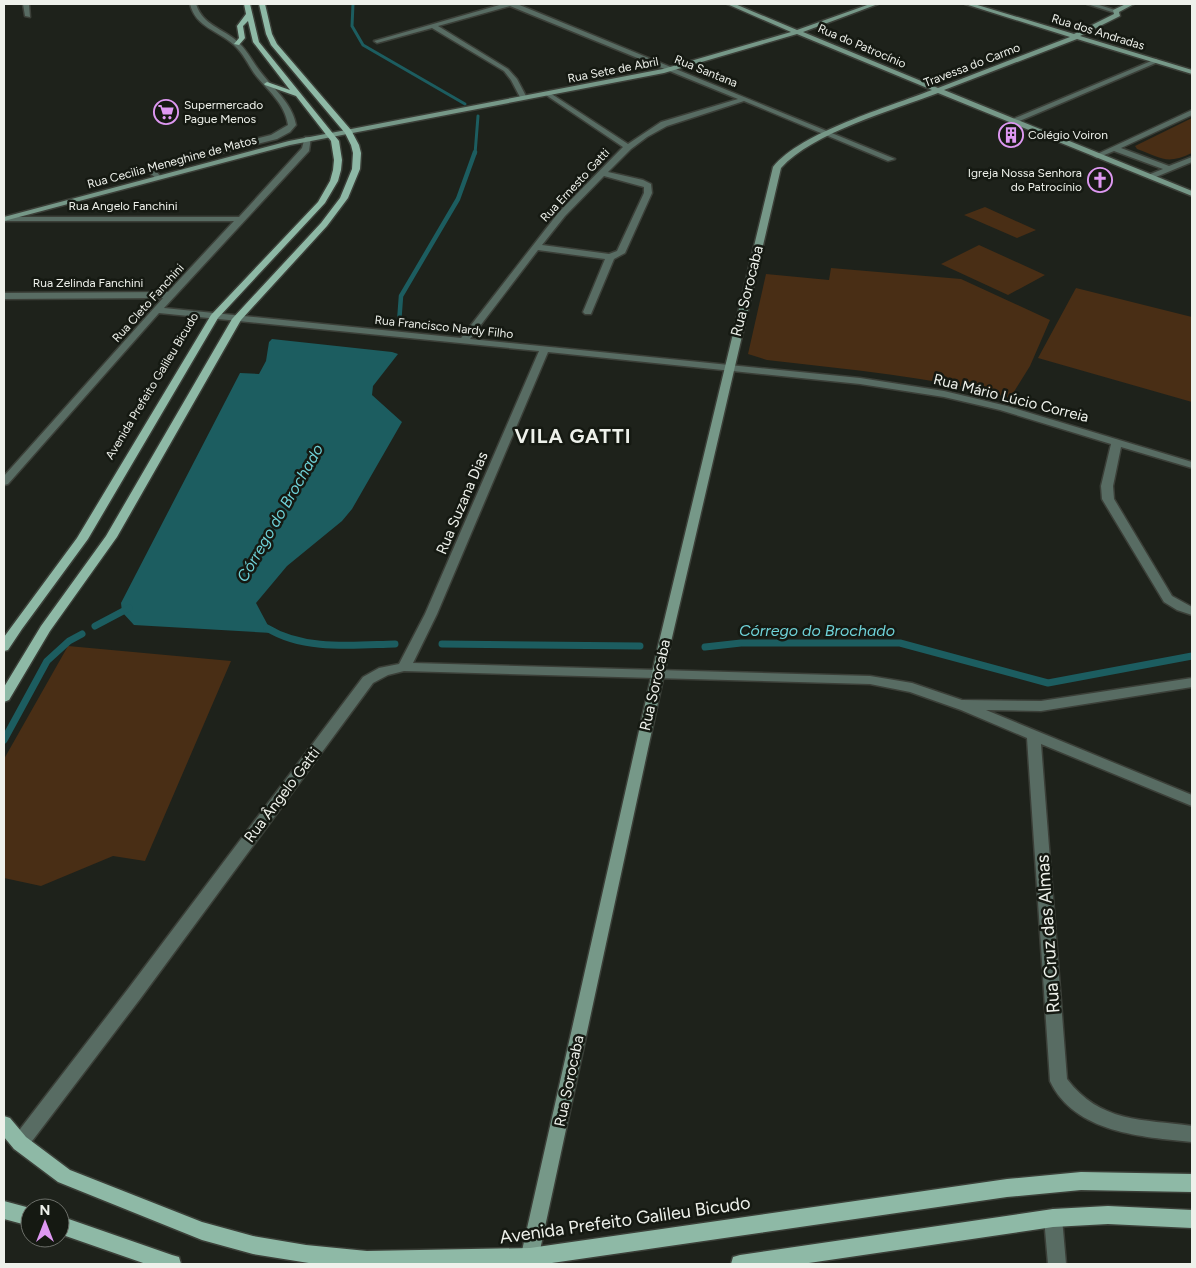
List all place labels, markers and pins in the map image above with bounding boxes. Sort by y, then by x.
place label: Supermercado Pague Menos [184,98,263,126]
supermarket icon: Supermercado Pague Menos [153,99,179,125]
building icon: Colégio Voiron [998,122,1024,148]
place label: Colégio Voiron [1028,128,1108,142]
place label: Igreja Nossa Senhora do Patrocínio [968,166,1082,194]
church icon: Igreja Nossa Senhora do Patrocínio [1087,167,1113,193]

